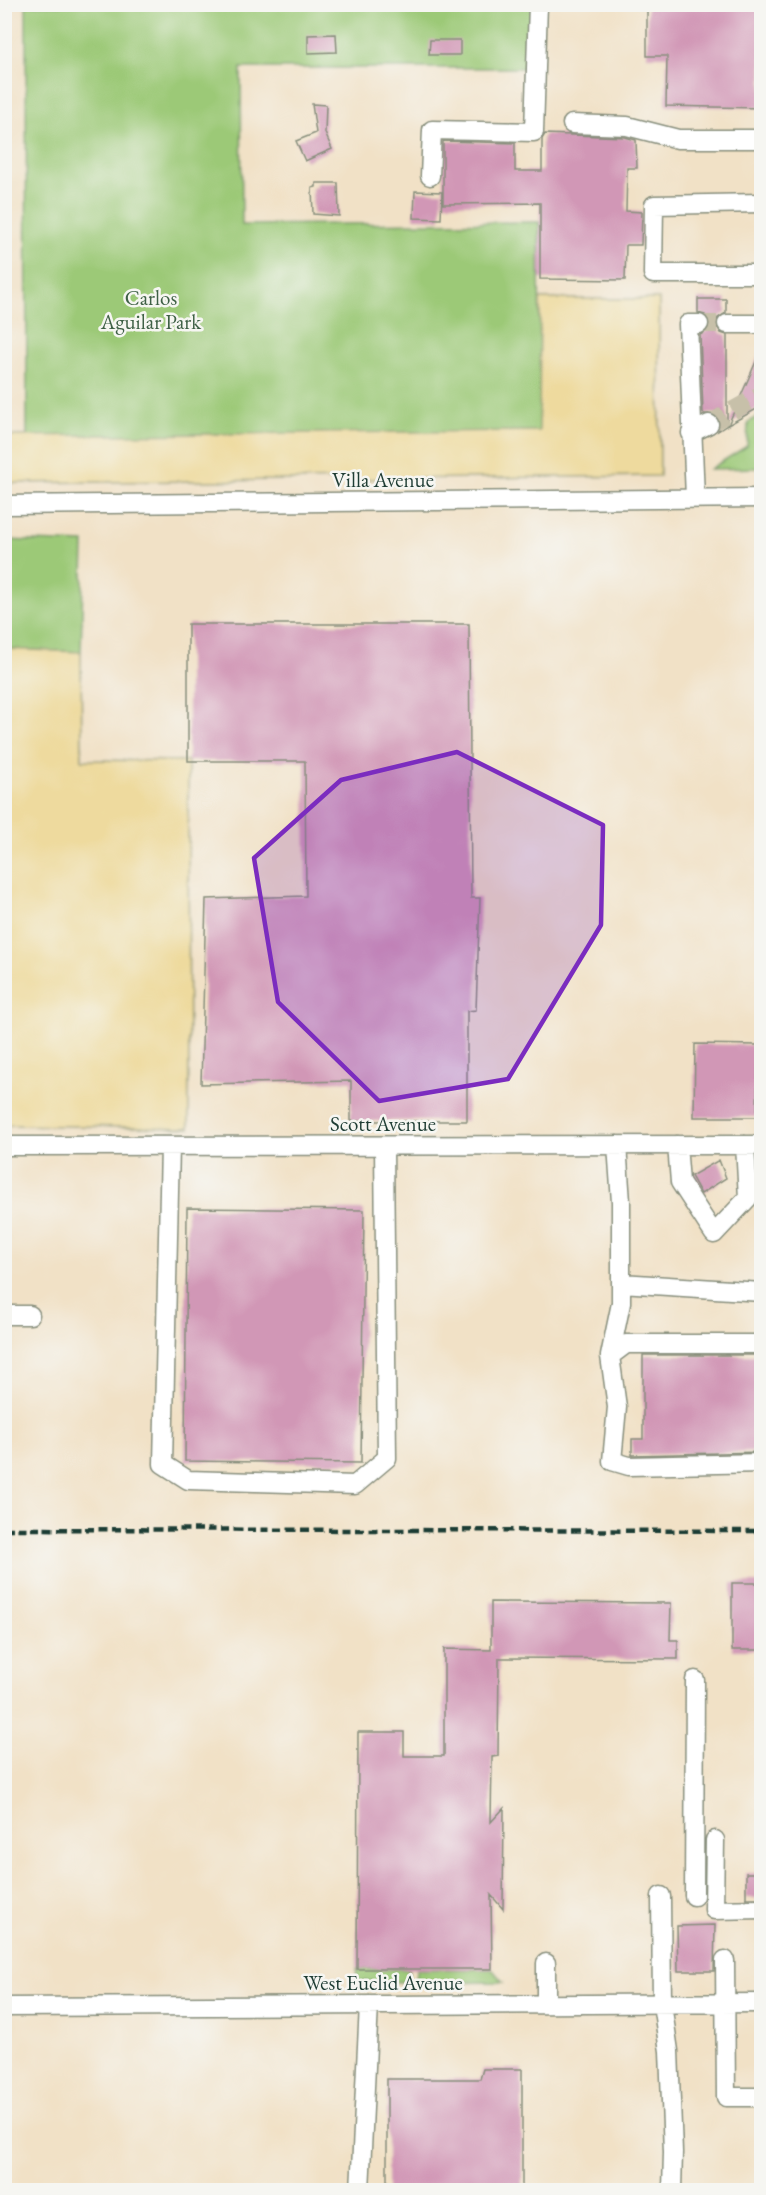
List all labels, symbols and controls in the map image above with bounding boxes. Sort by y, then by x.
park label: Carlos Aguilar Park [100,284,202,335]
street label: Villa Avenue [332,466,434,493]
street label: Scott Avenue [330,1110,436,1137]
street label: West Euclid Avenue [303,1969,463,1996]

